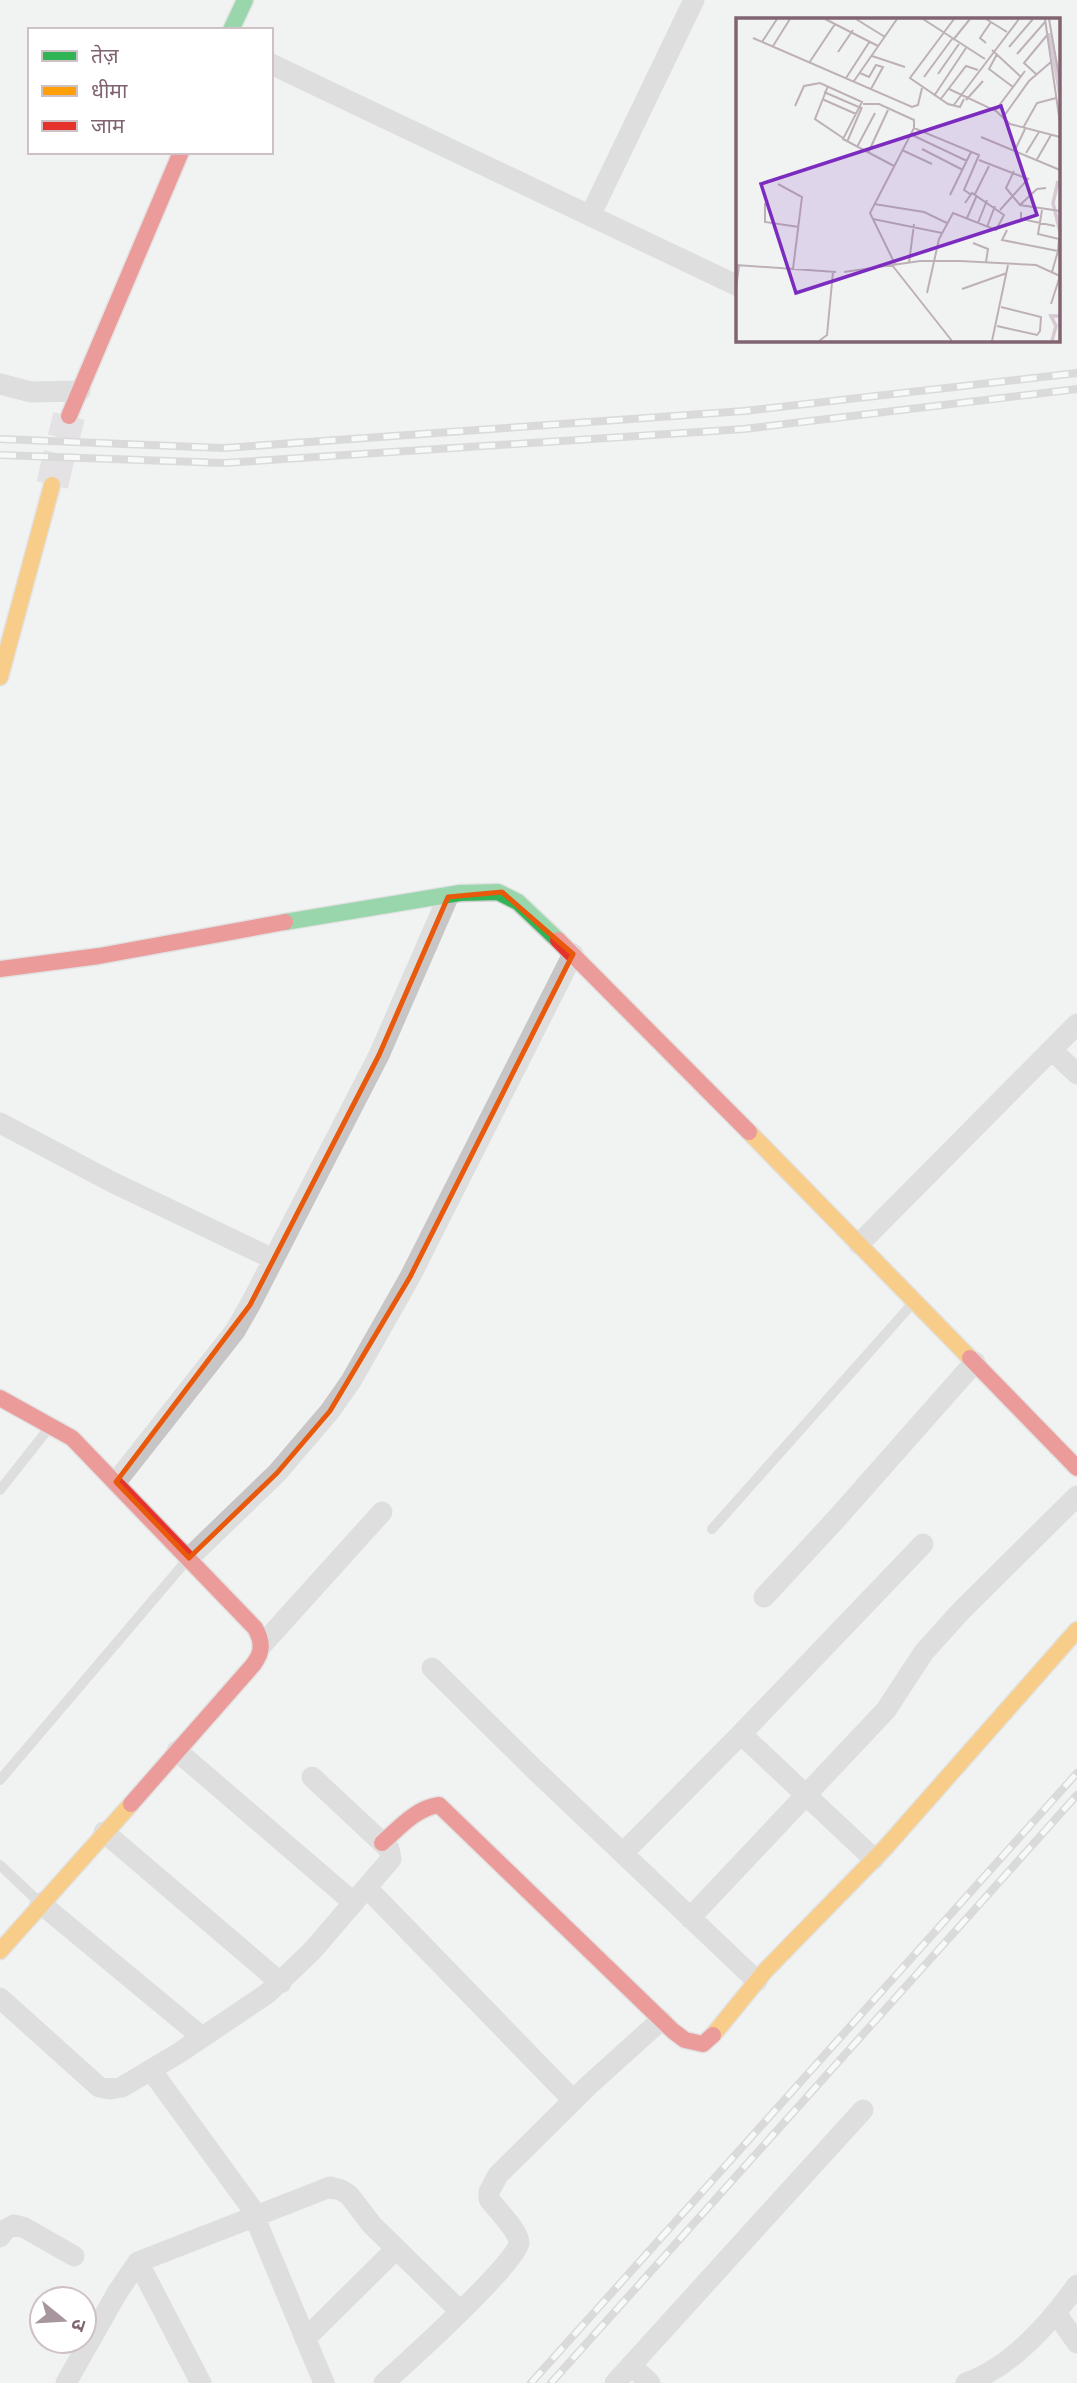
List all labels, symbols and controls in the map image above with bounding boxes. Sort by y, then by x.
inset map [736,18,1060,341]
legend [28,28,273,154]
text: तेज़ [91,42,119,70]
text: धीमा [91,77,128,105]
text: जाम [91,112,125,140]
north arrow [28,2285,98,2355]
text: उ [64,2316,92,2335]

